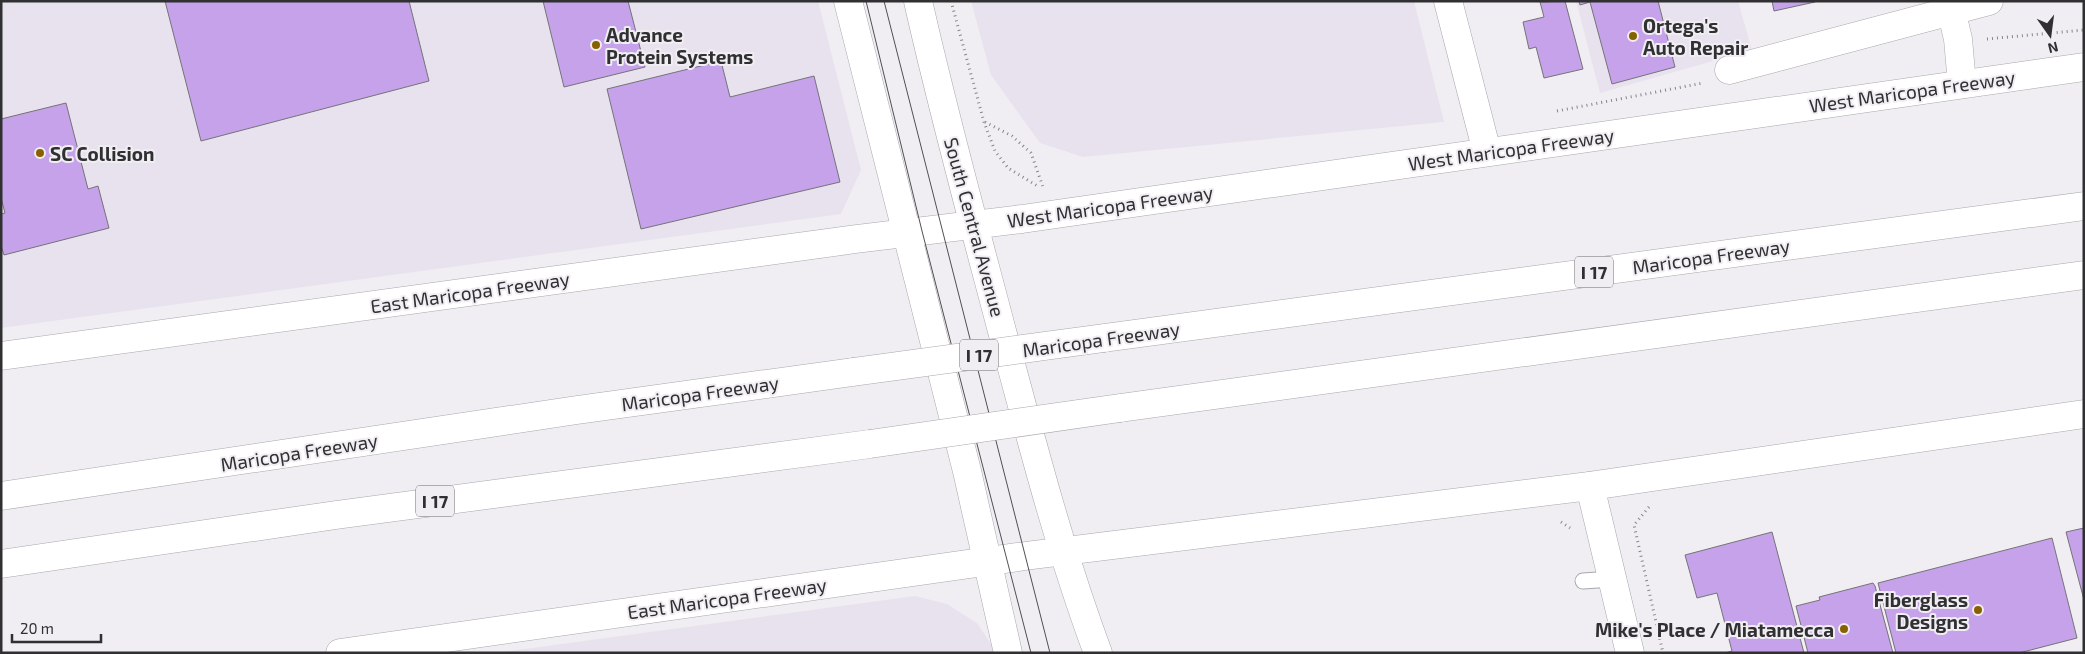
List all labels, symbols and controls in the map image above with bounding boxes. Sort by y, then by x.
north arrow [2025,10,2075,60]
place label: Ortega's Auto Repair [1643,14,1748,59]
place label: Advance Protein Systems [606,23,753,69]
marker: Ortega's Auto Repair [1627,30,1639,42]
marker: Advance Protein Systems [590,39,602,51]
text: N [2046,39,2060,58]
street label: West Maricopa Freeway [1807,65,2017,117]
street label: West Maricopa Freeway [1406,123,1616,175]
street label: South Central Avenue [940,135,1010,319]
place label: SC Collision [50,142,154,165]
marker: SC Collision [34,147,46,159]
street label: West Maricopa Freeway [1005,180,1215,232]
street label: Maricopa Freeway [1631,234,1791,278]
road number: I 17 [1575,256,1613,288]
street label: East Maricopa Freeway [369,267,571,317]
street label: Maricopa Freeway [1021,317,1181,361]
road number: I 17 [960,340,998,370]
street label: Maricopa Freeway [620,371,780,415]
street label: Maricopa Freeway [219,428,379,476]
road number: I 17 [416,486,454,516]
street label: East Maricopa Freeway [626,573,828,623]
place label: Fiberglass Designs [1874,588,1968,633]
marker: Fiberglass Designs [1972,604,1984,616]
scale bar [12,612,101,644]
place label: Mike's Place / Miatamecca [1595,618,1834,641]
text: 20 m [20,619,54,637]
marker: Mike's Place / Miatamecca [1838,623,1850,635]

